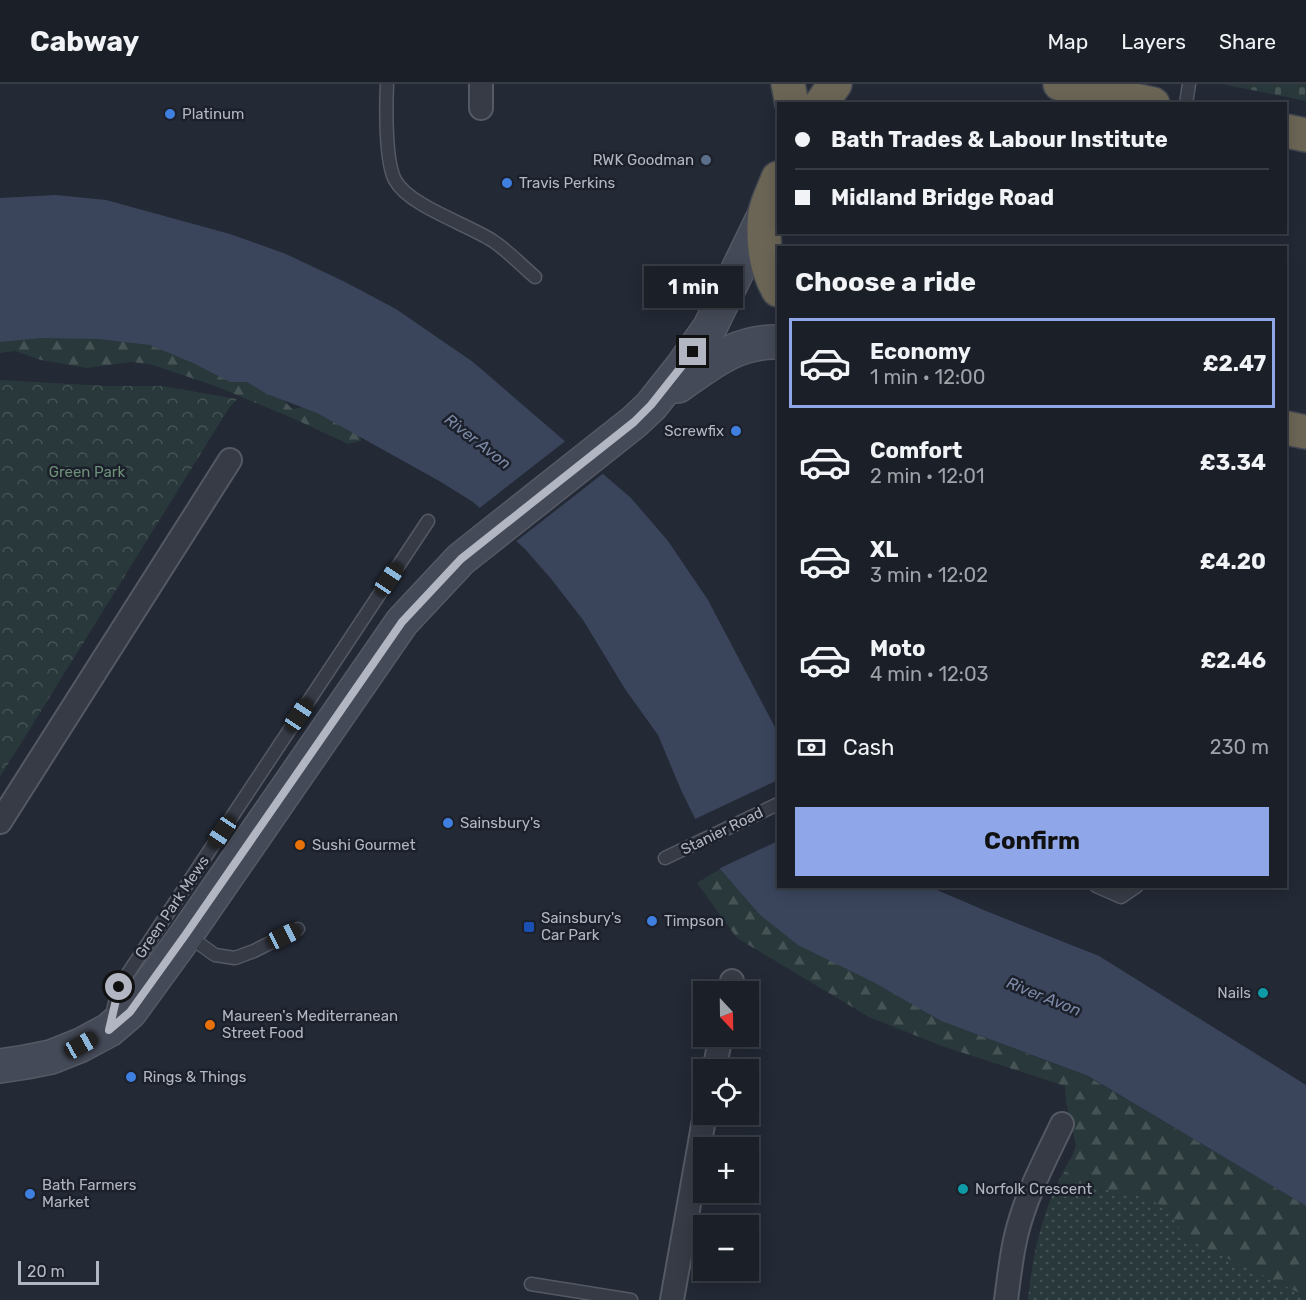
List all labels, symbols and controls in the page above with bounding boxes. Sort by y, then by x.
text: Cabway [30,25,139,58]
text: Map [1047,29,1088,54]
text: Layers [1121,29,1186,54]
text: Share [1219,29,1276,54]
place label: Platinum [182,105,244,123]
marker: Platinum [163,107,177,121]
text: Bath Trades & Labour Institute [831,126,1168,153]
place label: RWK Goodman [593,151,694,169]
marker: RWK Goodman [699,153,713,167]
place label: Travis Perkins [519,174,616,192]
marker: Travis Perkins [500,176,514,190]
text: Midland Bridge Road [831,184,1054,211]
callout: 1 min [644,265,742,307]
text: Choose a ride [795,266,976,298]
text: 1 min [668,275,719,299]
icon: car [798,336,852,390]
route end [679,338,706,365]
text: Economy [870,338,971,365]
text: £2.47 [1203,350,1266,377]
text: 1 min · 12:00 [870,365,985,389]
water label: River Avon [441,410,515,473]
place label: Screwfix [664,422,724,440]
marker: Screwfix [729,424,743,438]
icon: car [798,435,852,489]
text: Comfort [870,437,962,464]
text: £3.34 [1200,449,1266,476]
park label: Green Park [49,463,126,481]
text: 2 min · 12:01 [870,464,984,488]
icon: car [798,534,852,588]
text: XL [870,536,898,563]
text: £4.20 [1200,548,1266,575]
car [371,559,407,599]
text: 3 min · 12:02 [870,563,988,587]
icon: car [798,633,852,687]
text: Moto [870,635,925,662]
text: £2.46 [1200,647,1266,674]
text: 4 min · 12:03 [870,662,989,686]
car [281,695,317,735]
icon: cash [795,731,828,764]
text: Cash [843,734,894,761]
text: 230 m [1210,735,1269,759]
street label: Stanier Road [678,803,766,859]
button: Confirm [795,807,1269,876]
car [204,812,240,852]
place label: Sainsbury's [460,814,541,832]
marker: Sainsbury's [441,816,455,830]
place label: Sushi Gourmet [312,836,416,854]
marker: Sushi Gourmet [293,838,307,852]
street label: Green Park Mews [131,852,213,962]
place label: Sainsbury's Car Park [541,909,622,944]
place label: Timpson [664,912,724,930]
marker: Timpson [645,914,659,928]
car [264,920,304,952]
marker: Sainsbury's Car Park [522,920,536,934]
route start [105,973,132,1000]
water label: River Avon [1004,973,1084,1020]
north arrow [693,981,759,1047]
map controls [693,981,759,1281]
place label: Nails [1217,984,1251,1002]
marker: Nails [1256,986,1270,1000]
place label: Maureen's Mediterranean Street Food [222,1007,398,1042]
marker: Maureen's Mediterranean Street Food [203,1018,217,1032]
car [61,1028,101,1062]
button: locate [693,1059,759,1125]
place label: Rings & Things [143,1068,247,1086]
marker: Rings & Things [124,1070,138,1084]
button: + [693,1137,759,1203]
place label: Bath Farmers Market [42,1176,137,1211]
place label: Norfolk Crescent [975,1180,1092,1198]
marker: Norfolk Crescent [956,1182,970,1196]
marker: Bath Farmers Market [23,1187,37,1201]
button: − [693,1215,759,1281]
scale bar [18,1258,99,1286]
text: 20 m [27,1262,65,1281]

